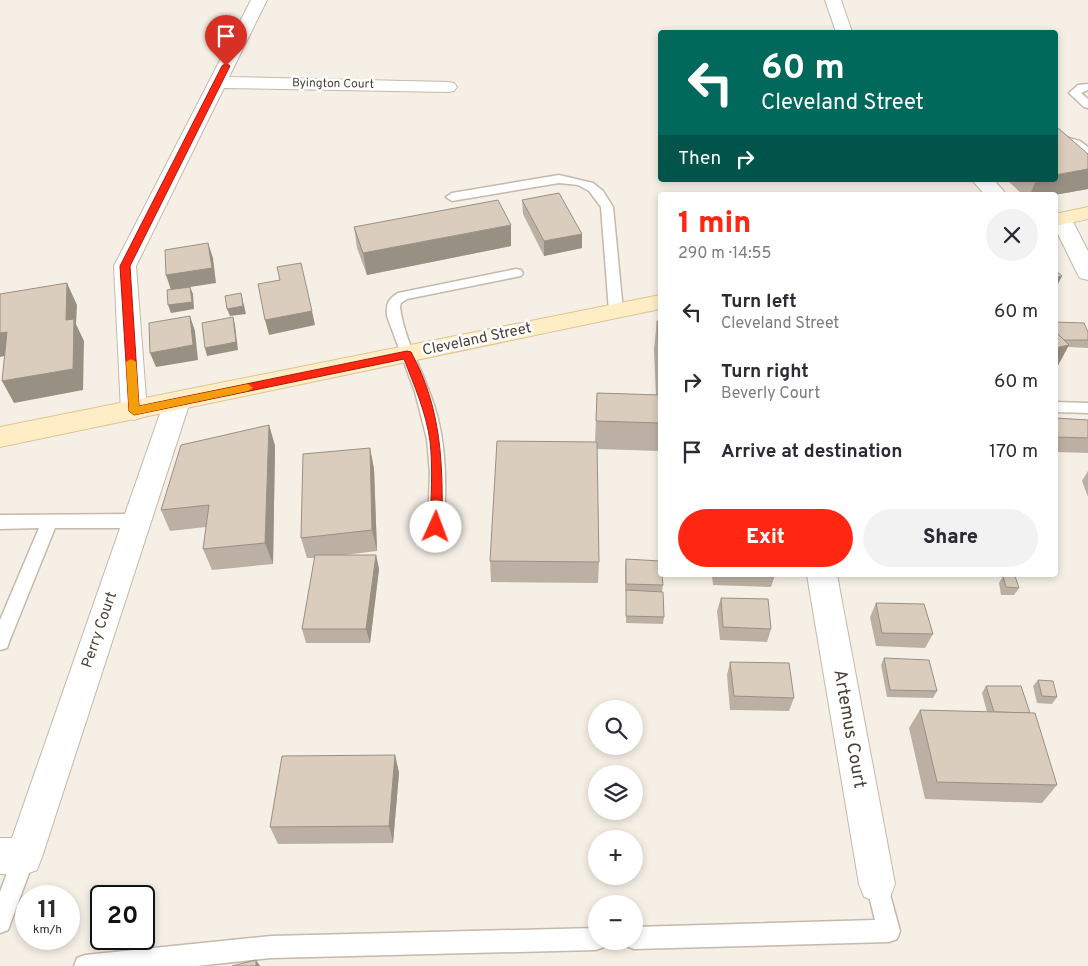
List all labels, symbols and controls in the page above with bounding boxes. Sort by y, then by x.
pin [205,15,247,66]
icon: arrive [212,22,240,50]
text: 60 m [761,47,845,91]
icon: left [678,50,743,115]
street label: Byington Court [292,75,374,93]
text: Cleveland Street [761,90,924,117]
icon: right [731,145,759,173]
text: Then [678,147,721,171]
text: 1 min [678,206,751,243]
button: close [986,209,1038,261]
text: 290 m · 14:55 [678,244,771,264]
text: Turn left [721,290,797,314]
icon: left [678,298,706,326]
text: 60 m [994,300,1038,324]
text: Cleveland Street [721,314,839,334]
street label: Cleveland Street [421,319,533,361]
text: Turn right [721,360,809,384]
icon: right [678,368,706,396]
text: 60 m [994,370,1038,394]
text: Beverly Court [721,384,820,404]
icon: arrive [678,438,706,466]
text: Arrive at destination [721,440,902,464]
text: 170 m [989,440,1038,464]
position arrow [409,500,461,552]
button: Exit [678,509,853,567]
button: Share [863,509,1038,567]
street label: Perry Court [78,589,122,671]
street label: Artemus Court [827,668,871,790]
map controls [588,700,643,950]
button: search [588,700,643,755]
button: layers [588,765,643,820]
button: + [588,830,643,885]
speed limit sign: 20 [90,885,155,950]
text: 11 [37,895,58,927]
button: − [588,895,643,950]
text: km/h [33,922,62,938]

